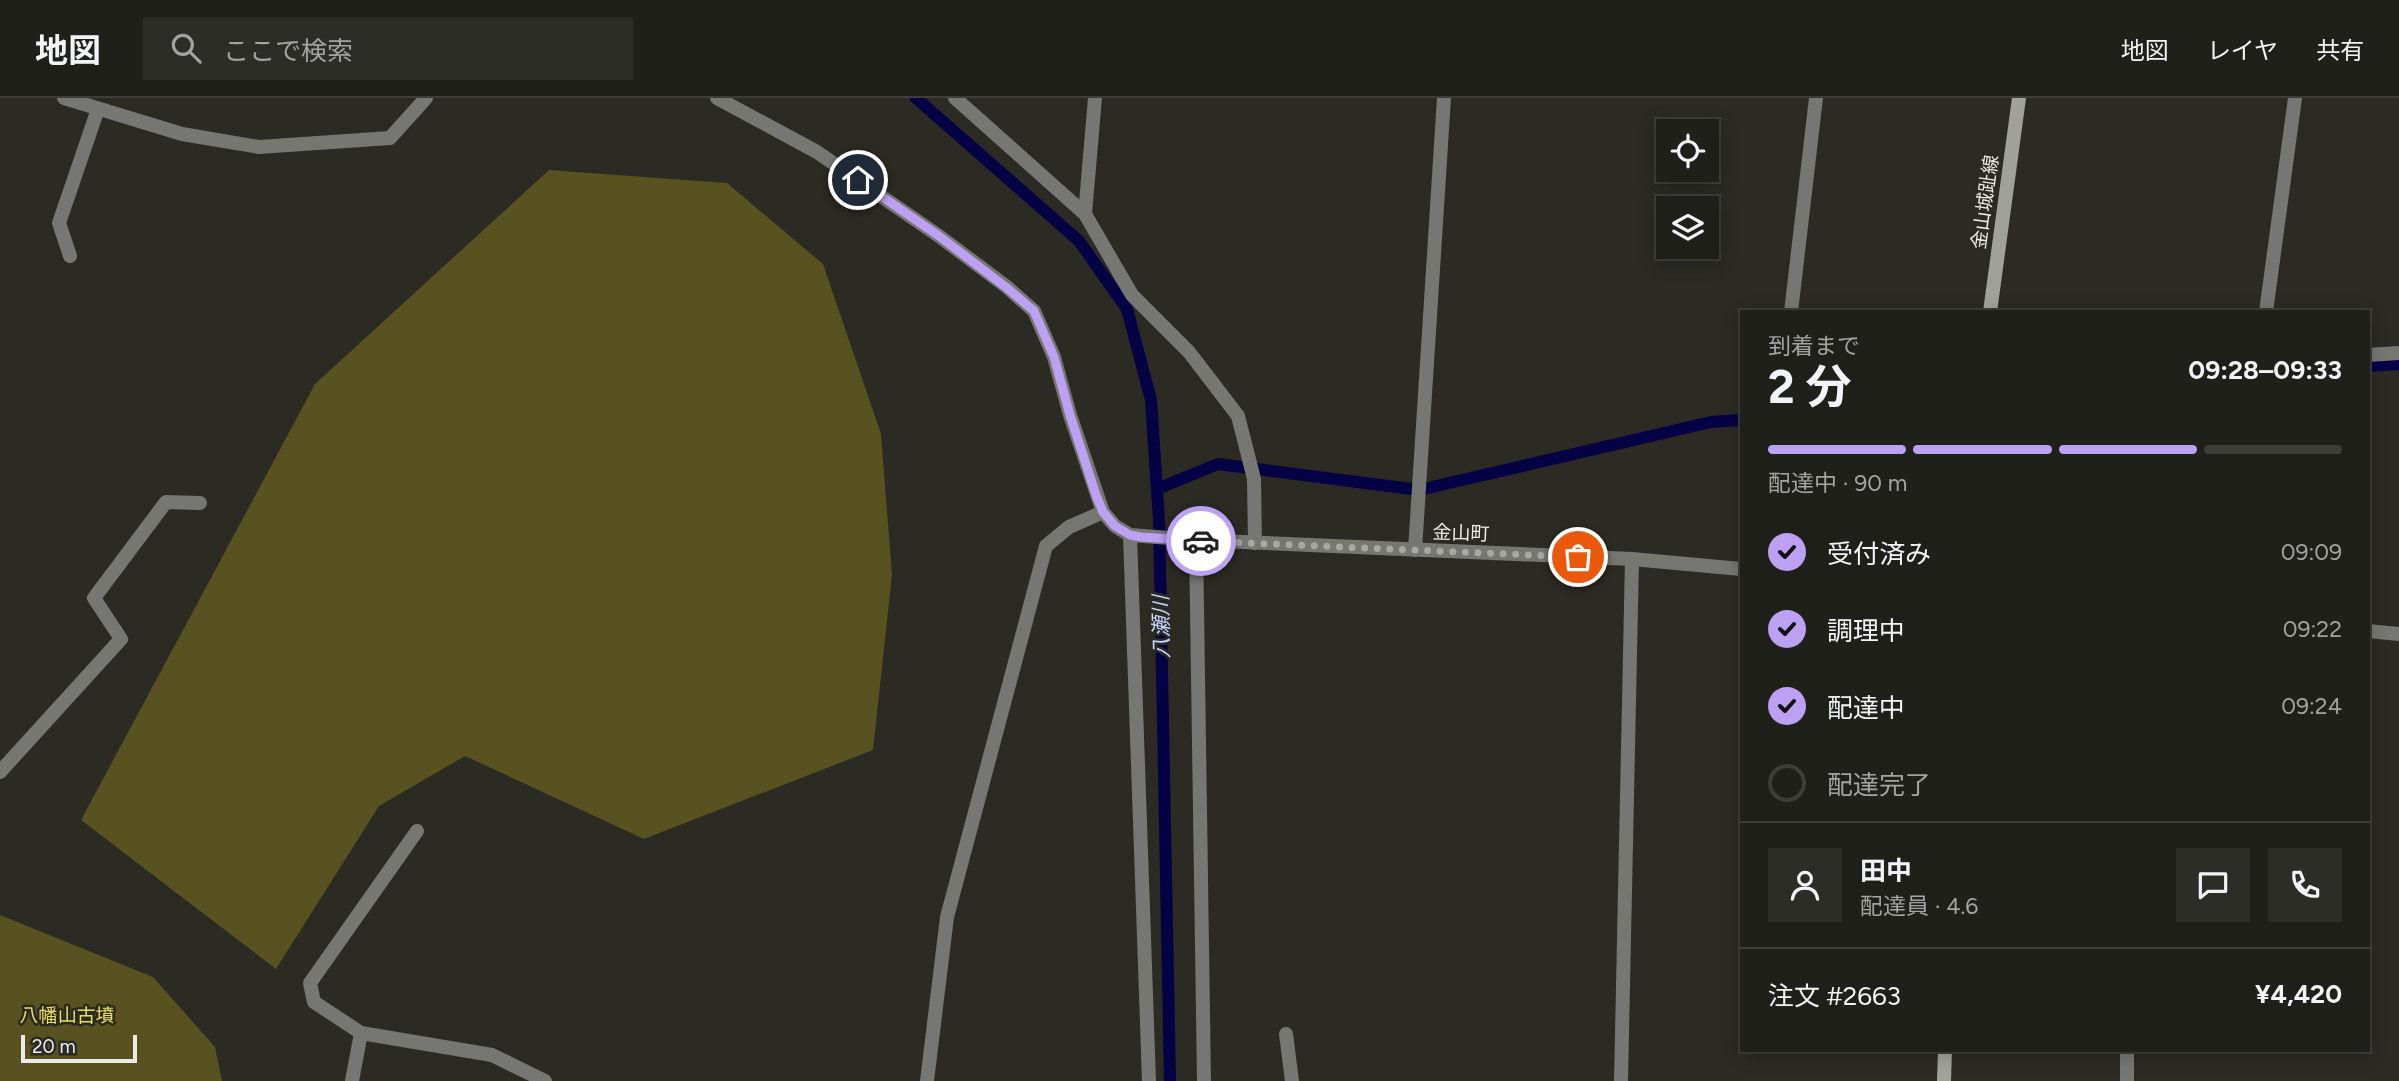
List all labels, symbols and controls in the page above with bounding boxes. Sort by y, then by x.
search box [143,17,633,80]
icon: search [167,29,205,67]
text: 地図 [35,31,101,70]
text: ここで検索 [223,35,353,67]
text: 地図 [2121,36,2169,65]
text: レイヤ [2207,36,2278,65]
text: 共有 [2316,36,2364,65]
map controls [1656,119,1719,259]
button: locate [1656,119,1719,182]
pin [828,150,888,210]
street label: 金山城趾線 [1967,153,2003,251]
icon: home [839,161,877,199]
button: layers [1656,196,1719,259]
text: 到着まで [1768,332,1860,360]
text: 09:28–09:33 [2188,354,2342,386]
text: 2 分 [1768,359,1852,415]
text: 配達中 · 90 m [1768,469,1907,497]
courier [1166,506,1236,576]
street label: 金山町 [1432,521,1490,545]
icon: car [1182,522,1220,560]
pin [1548,527,1608,587]
icon: check [1768,533,1806,571]
icon: bag [1559,538,1597,576]
text: 受付済み [1827,538,1931,570]
text: 09:09 [2281,538,2342,566]
water label: 八瀬川 [1148,593,1174,659]
icon: check [1768,610,1806,648]
text: 調理中 [1827,615,1905,647]
text: 09:22 [2283,615,2342,643]
icon: check [1768,687,1806,725]
text: 配達中 [1827,692,1905,724]
text: 09:24 [2281,692,2342,720]
text: 配達完了 [1827,769,1931,801]
button: person [1768,848,1842,922]
button: chat [2176,848,2250,922]
button: phone [2268,848,2342,922]
text: 田中 [1860,855,1912,887]
text: 配達員 · 4.6 [1860,892,1978,920]
text: ¥4,420 [2255,978,2342,1010]
text: 注文 #2663 [1768,980,1901,1012]
park label: 八幡山古墳 [19,1004,115,1027]
scale bar [21,1032,136,1064]
text: 20 m [32,1035,76,1058]

